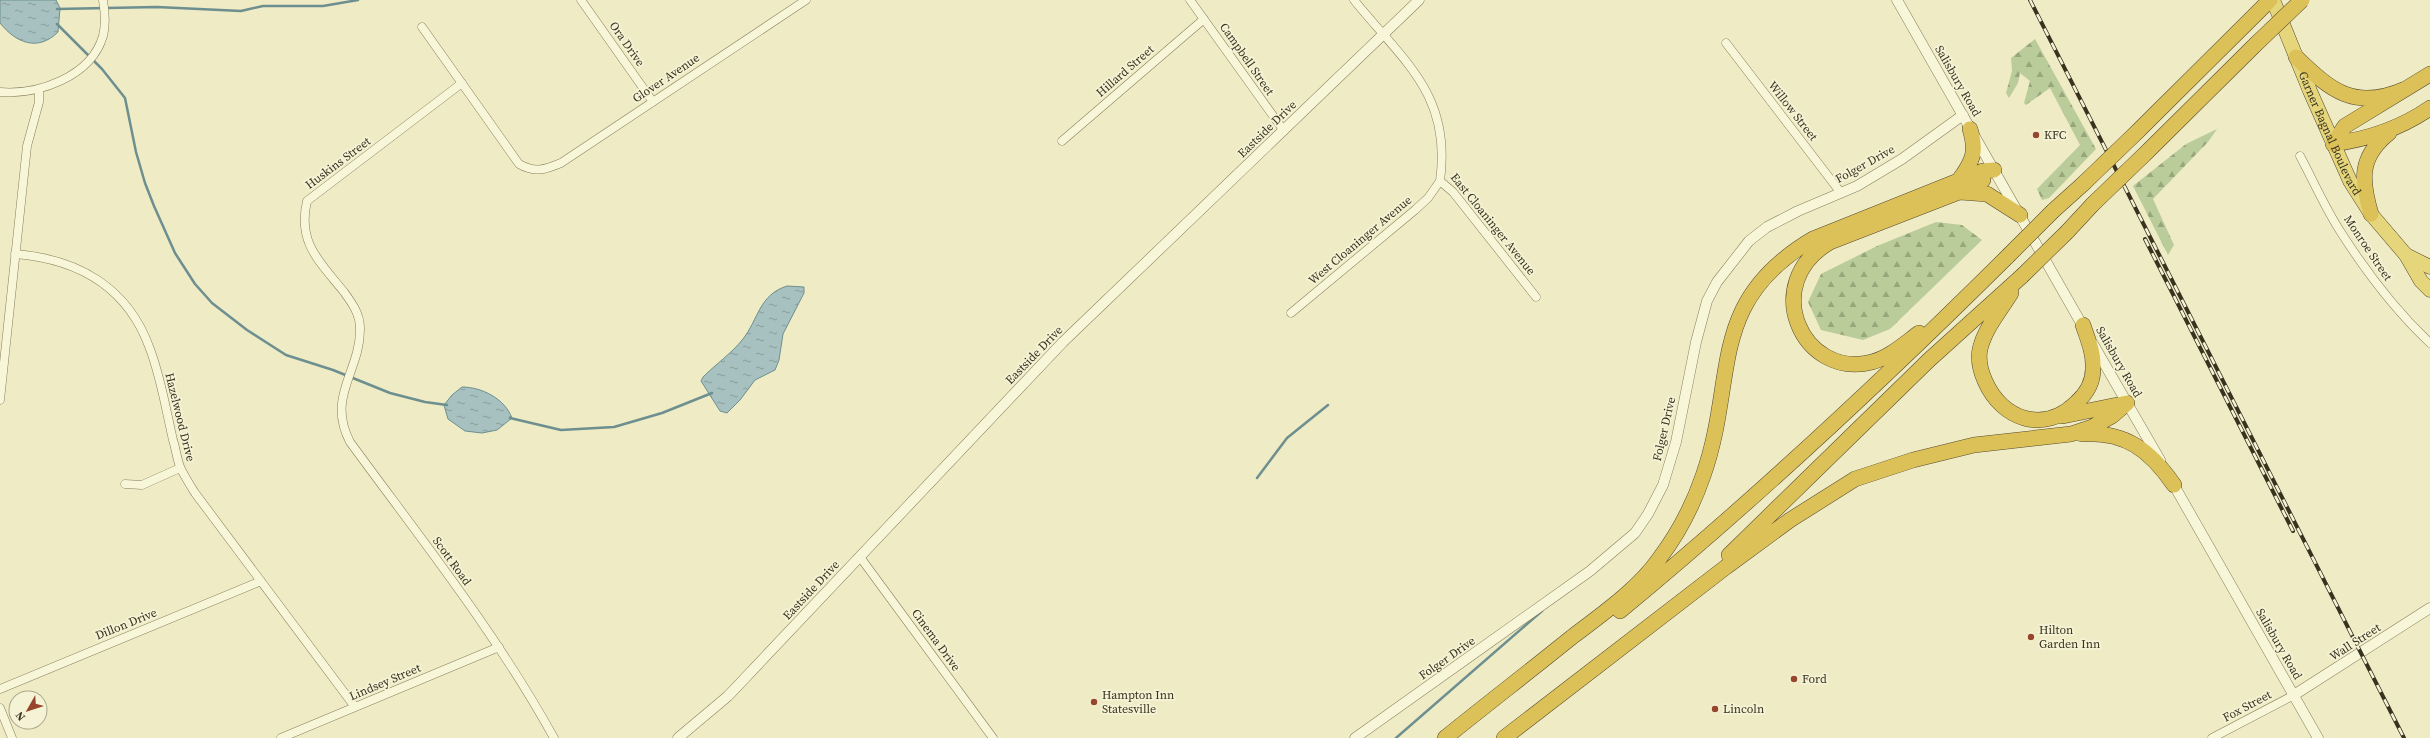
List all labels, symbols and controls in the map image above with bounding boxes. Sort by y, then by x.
street label: Ora Drive [606,18,648,70]
street label: Campbell Street [1216,20,1278,98]
street label: Hillard Street [1093,41,1157,101]
street label: Salisbury Road [1931,43,1985,120]
street label: Glover Avenue [629,50,703,106]
street label: Garner Bagnal Boulevard [2295,69,2365,199]
street label: Willow Street [1765,78,1821,144]
street label: Eastside Drive [1234,97,1300,161]
place label: KFC [2044,127,2067,143]
marker: KFC [2031,130,2041,140]
street label: Huskins Street [302,133,374,193]
street label: Folger Drive [1833,141,1897,187]
street label: East Cloaninger Avenue [1447,170,1539,278]
street label: West Cloaninger Avenue [1305,192,1415,288]
street label: Monroe Street [2340,212,2396,284]
street label: Eastside Drive [1002,322,1066,388]
street label: Salisbury Road [2092,324,2146,401]
street label: Hazelwood Drive [161,371,199,463]
street label: Folger Drive [1649,395,1679,463]
street label: Scott Road [429,533,475,589]
street label: Eastside Drive [779,557,843,623]
street label: Dillon Drive [93,604,159,644]
street label: Cinema Drive [908,606,964,674]
street label: Salisbury Road [2252,606,2306,683]
street label: Wall Street [2326,620,2384,664]
place label: Hilton Garden Inn [2039,622,2100,652]
marker: Hilton Garden Inn [2026,632,2036,642]
street label: Folger Drive [1416,633,1478,683]
street label: Lindsey Street [347,660,423,704]
place label: Ford [1802,671,1827,687]
marker: Ford [1789,674,1799,684]
street label: Fox Street [2220,686,2274,725]
place label: Hampton Inn Statesville [1102,687,1174,717]
north arrow [8,690,48,730]
marker: Hampton Inn Statesville [1089,697,1099,707]
place label: Lincoln [1723,701,1764,717]
marker: Lincoln [1710,704,1720,714]
text: N [12,708,29,724]

